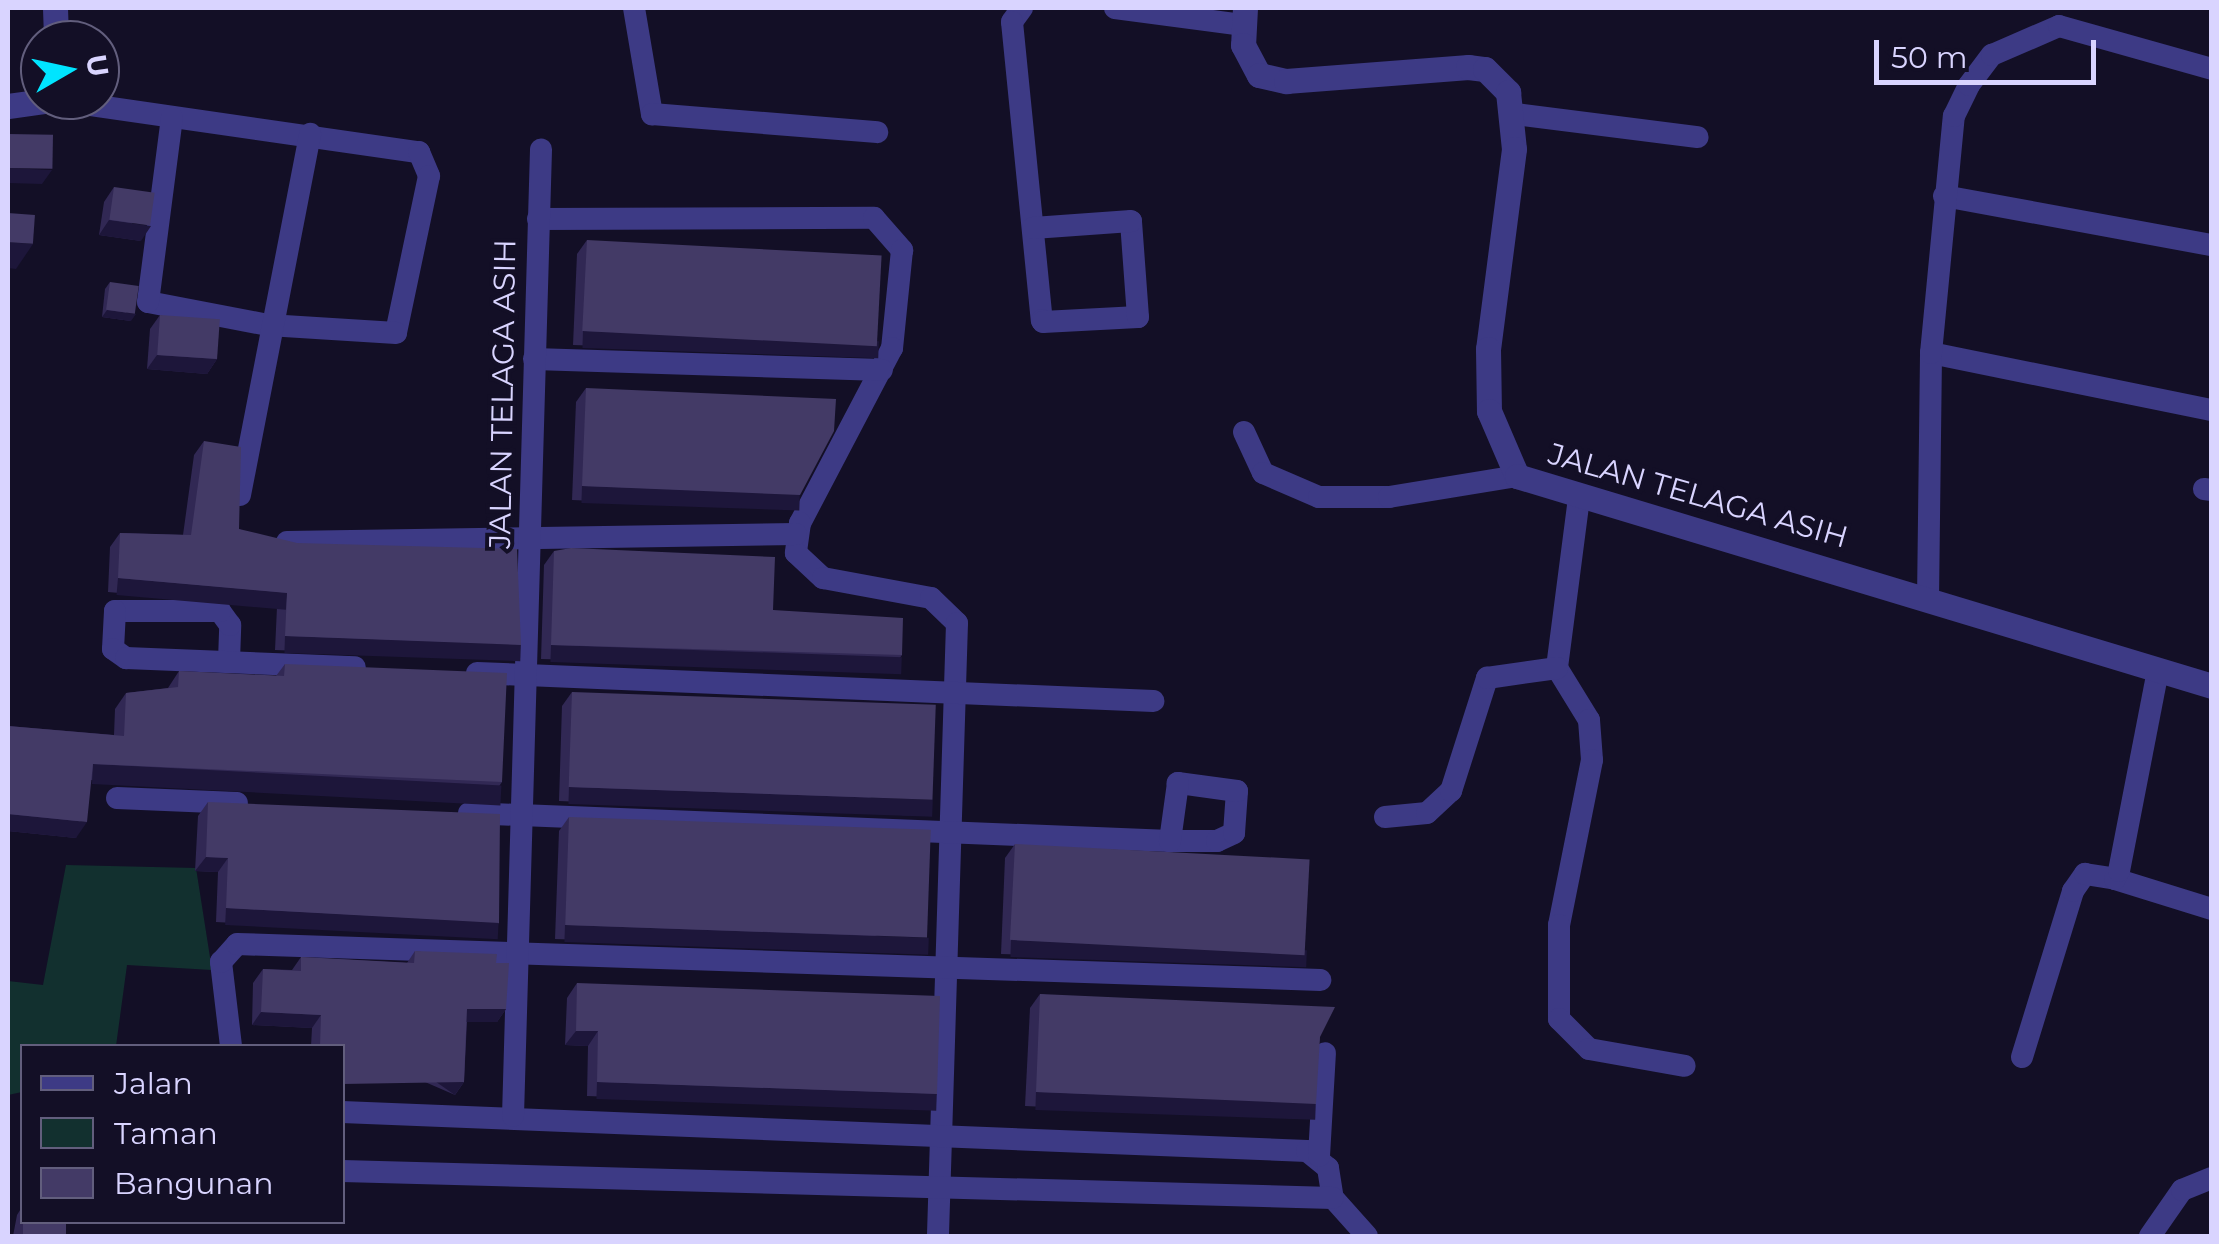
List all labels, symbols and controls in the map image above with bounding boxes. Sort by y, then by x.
north arrow [20,20,120,120]
scale bar [1879,20,2102,82]
text: 50 m [1891,39,1968,76]
text: U [79,52,116,79]
street label: JALAN TELAGA ASIH [482,239,524,549]
street label: JALAN TELAGA ASIH [1544,436,1852,556]
legend [20,1044,345,1224]
text: Jalan [114,1065,193,1102]
text: Taman [114,1115,218,1152]
text: Bangunan [114,1165,274,1202]

